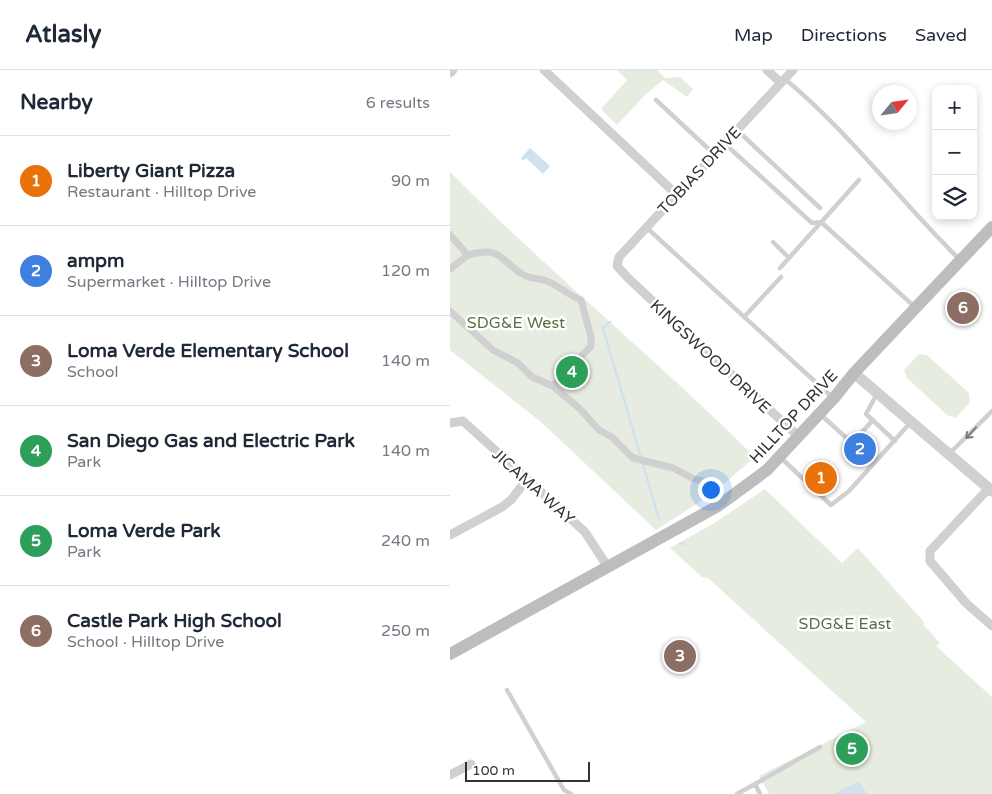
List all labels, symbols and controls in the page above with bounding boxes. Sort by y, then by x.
text: Atlasly [25,20,101,49]
text: Map [734,24,773,46]
text: Directions [801,24,887,46]
text: Saved [915,24,967,46]
north arrow [872,85,917,130]
map controls [932,85,977,220]
button: + [932,85,977,130]
text: Nearby [20,90,93,115]
text: 6 results [366,93,430,113]
street label: TOBIAS DRIVE [654,122,746,219]
button: − [932,130,977,175]
text: Liberty Giant Pizza [67,160,235,182]
text: 1 [31,171,41,191]
text: 90 m [391,171,430,191]
button: layers [932,175,977,220]
text: Restaurant · Hilltop Drive [67,182,256,202]
text: ampm [67,250,125,272]
text: 2 [31,261,41,281]
text: 120 m [381,261,430,281]
text: Supermarket · Hilltop Drive [67,272,271,292]
pin: 6 [947,289,979,327]
street label: KINGSWOOD DRIVE [646,296,775,418]
park label: SDG&E West [467,313,565,333]
text: Loma Verde Elementary School [67,340,349,362]
text: 3 [31,351,41,371]
text: 140 m [381,351,430,371]
pin: 4 [556,353,588,391]
text: School [67,362,119,382]
street label: HILLTOP DRIVE [745,366,842,468]
one-way arrow [965,427,977,440]
text: San Diego Gas and Electric Park [67,430,355,452]
pin: 2 [844,430,876,468]
text: 4 [31,441,41,461]
text: 140 m [381,441,430,461]
street label: JICAMA WAY [488,445,579,529]
text: Park [67,452,101,472]
pin: 1 [805,459,837,497]
your location [698,477,724,503]
text: Loma Verde Park [67,520,221,542]
text: 5 [31,531,41,551]
text: 240 m [381,531,430,551]
text: Park [67,542,101,562]
text: Castle Park High School [67,610,282,632]
park label: SDG&E East [799,614,891,634]
text: 6 [31,621,41,641]
text: 250 m [381,621,430,641]
text: School · Hilltop Drive [67,632,224,652]
pin: 3 [664,637,696,675]
pin: 5 [836,730,868,768]
scale bar [465,759,590,782]
text: 100 m [472,762,515,779]

